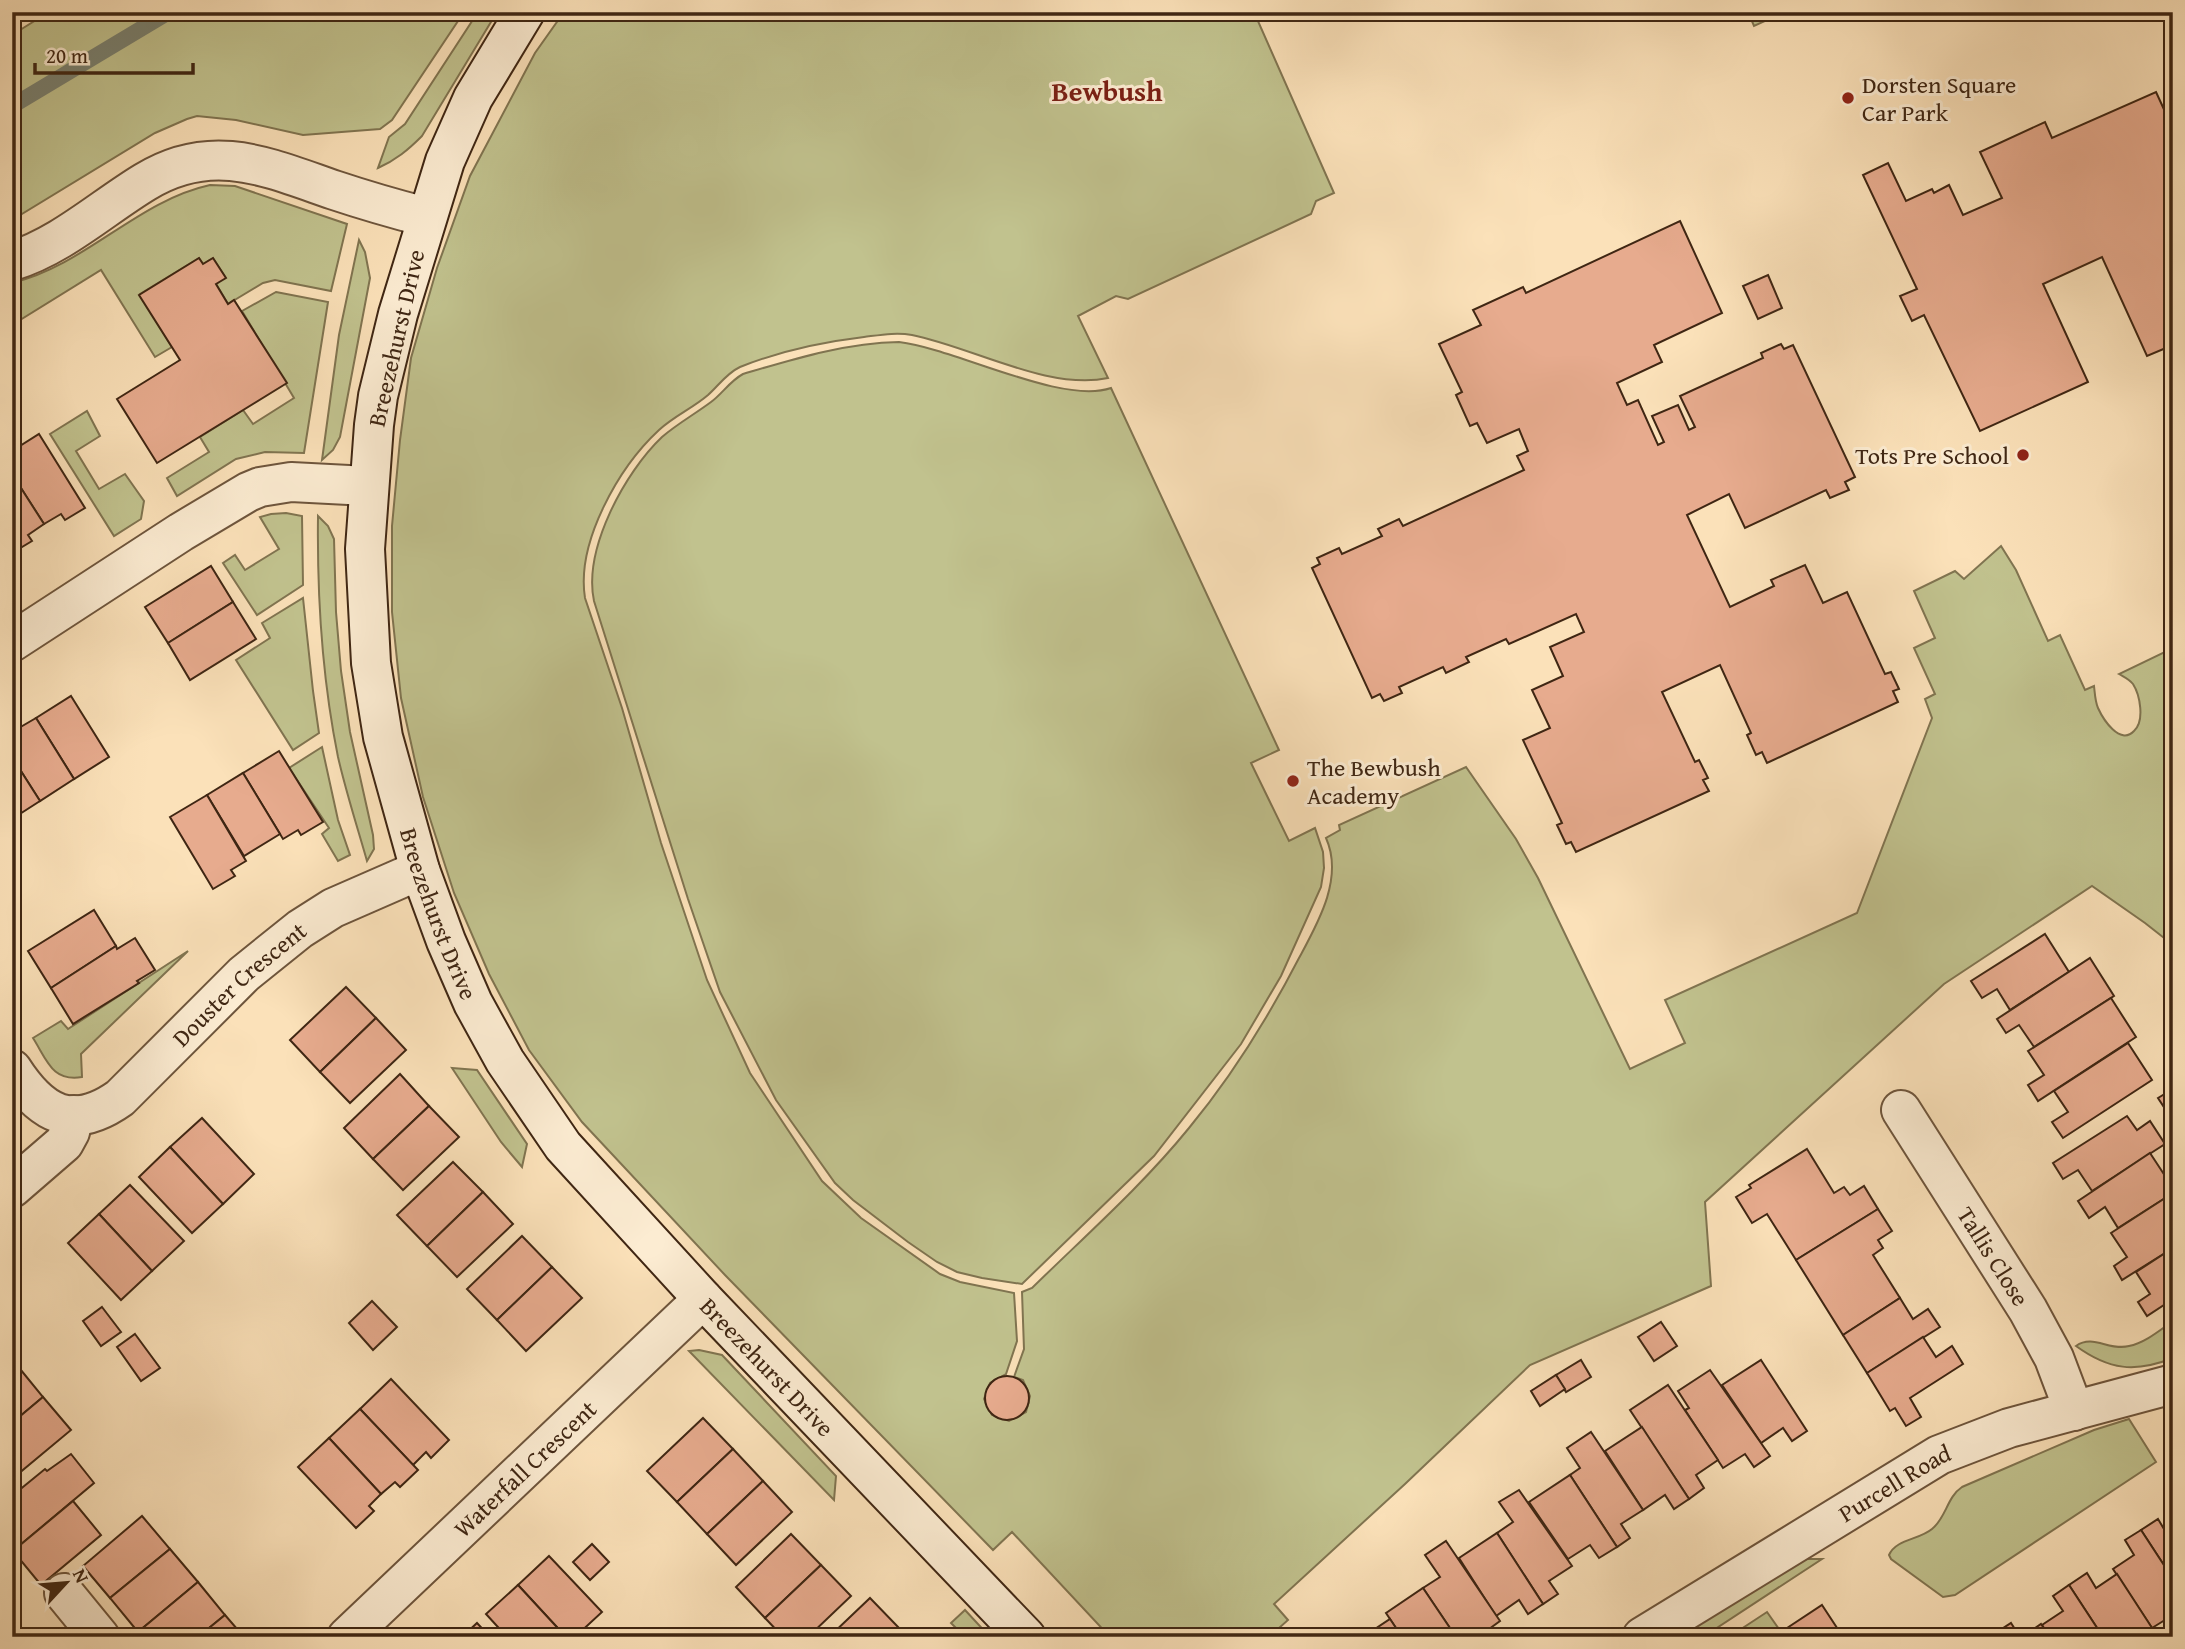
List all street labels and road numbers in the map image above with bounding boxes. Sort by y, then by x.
street label: Breezehurst Drive [359,246,433,430]
street label: Breezehurst Drive [392,824,487,1005]
street label: Douster Crescent [164,913,314,1054]
street label: Tallis Close [1949,1199,2038,1313]
street label: Breezehurst Drive [692,1289,843,1444]
street label: Waterfall Crescent [445,1391,604,1545]
street label: Purcell Road [1831,1435,1956,1530]

